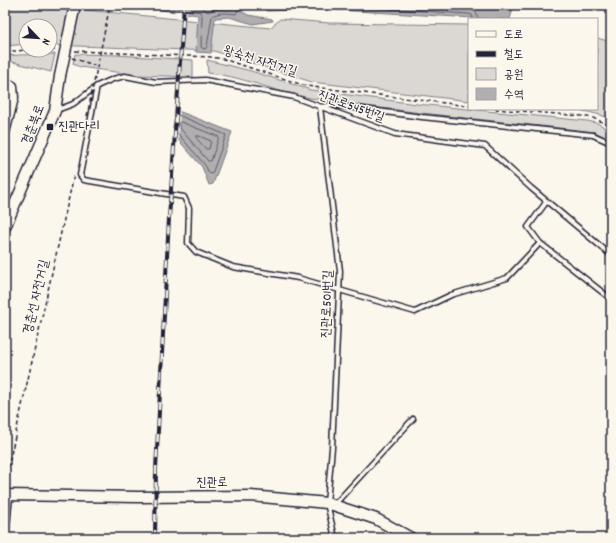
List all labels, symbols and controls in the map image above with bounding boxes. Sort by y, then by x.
north arrow [18,18,58,58]
legend [468,18,598,110]
text: 도로 [504,27,523,44]
text: N [37,36,54,48]
street label: 왕숙천 자전거길 [221,42,299,82]
text: 철도 [504,47,523,64]
text: 공원 [504,67,523,84]
street label: 진관로545번길 [315,86,387,128]
text: 수역 [504,87,524,104]
street label: 경춘북로 [18,102,50,148]
place label: 진관다리 [58,118,100,137]
marker: 진관다리 [45,122,55,132]
street label: 경춘선 자전거길 [19,258,55,336]
street label: 진관로501번길 [317,270,339,338]
street label: 진관로 [196,474,228,493]

